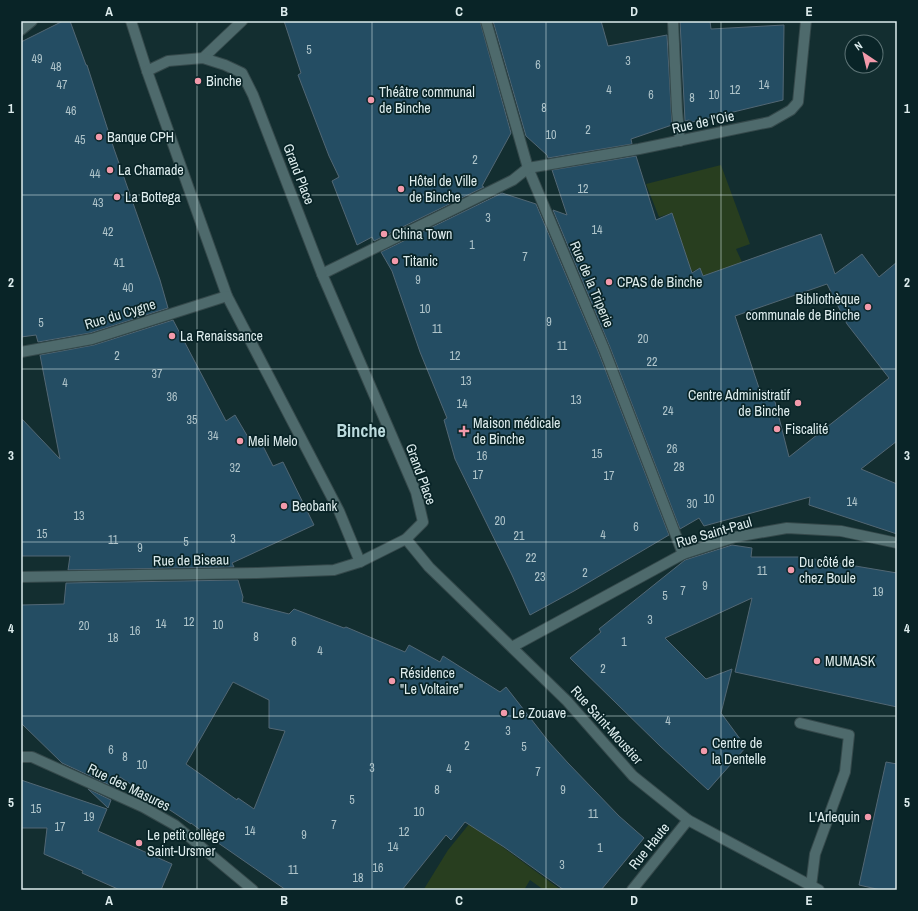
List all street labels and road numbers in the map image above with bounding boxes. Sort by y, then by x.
street label: Rue de l'Oie [670,107,736,137]
street label: Grand Place [279,141,319,207]
street label: Rue de la Triperie [566,238,618,330]
street label: Rue du Cygne [82,295,158,333]
street label: Grand Place [402,441,440,507]
street label: Rue Saint-Paul [674,513,754,551]
street label: Rue de Biseau [153,550,229,570]
street label: Rue Saint-Moustier [567,682,647,768]
street label: Rue des Masures [85,759,174,815]
street label: Rue Haute [625,819,673,873]

